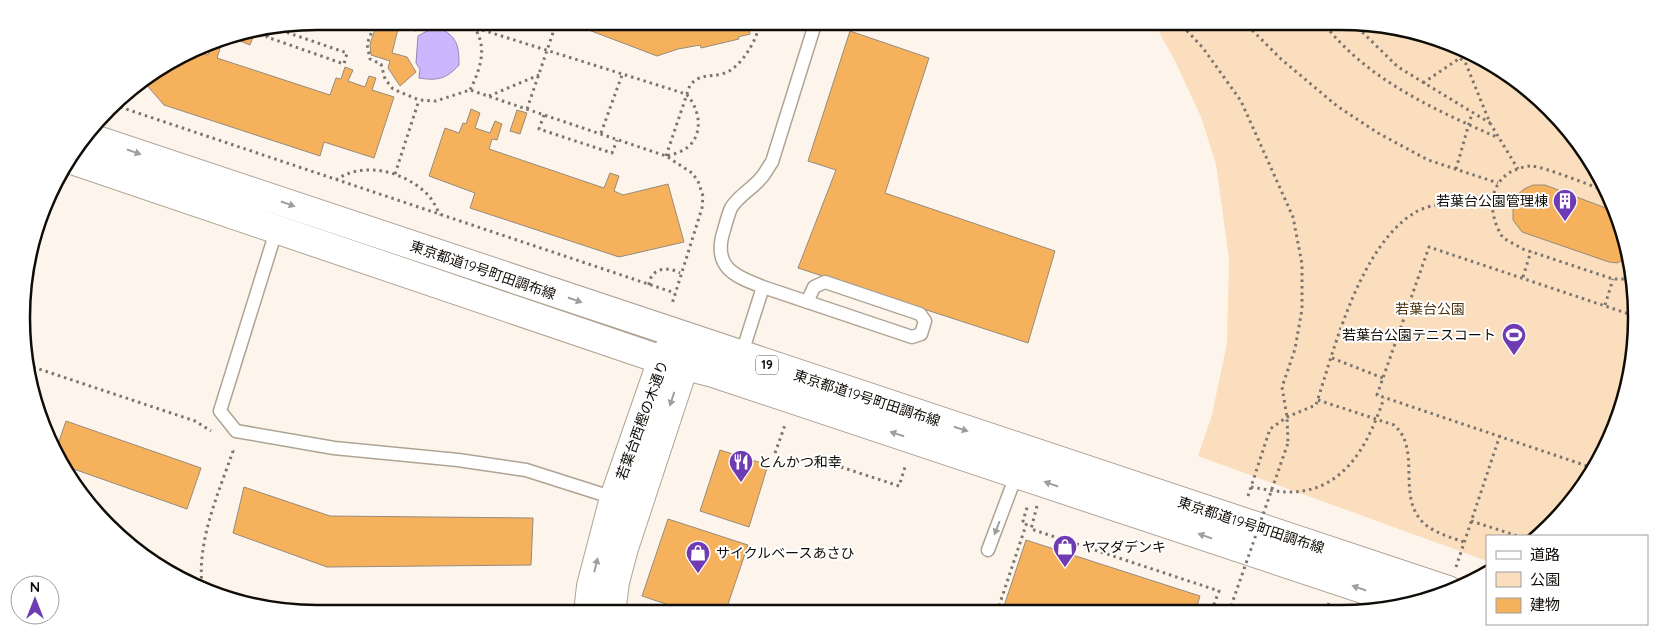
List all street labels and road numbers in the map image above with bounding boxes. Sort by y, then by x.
street label: 東京都道19号町田調布線 [408,237,558,303]
road number: 19 [756,356,778,374]
street label: 若葉台西樫の木通り [612,358,672,482]
street label: 東京都道19号町田調布線 [791,366,943,430]
street label: 東京都道19号町田調布線 [1175,493,1327,557]

